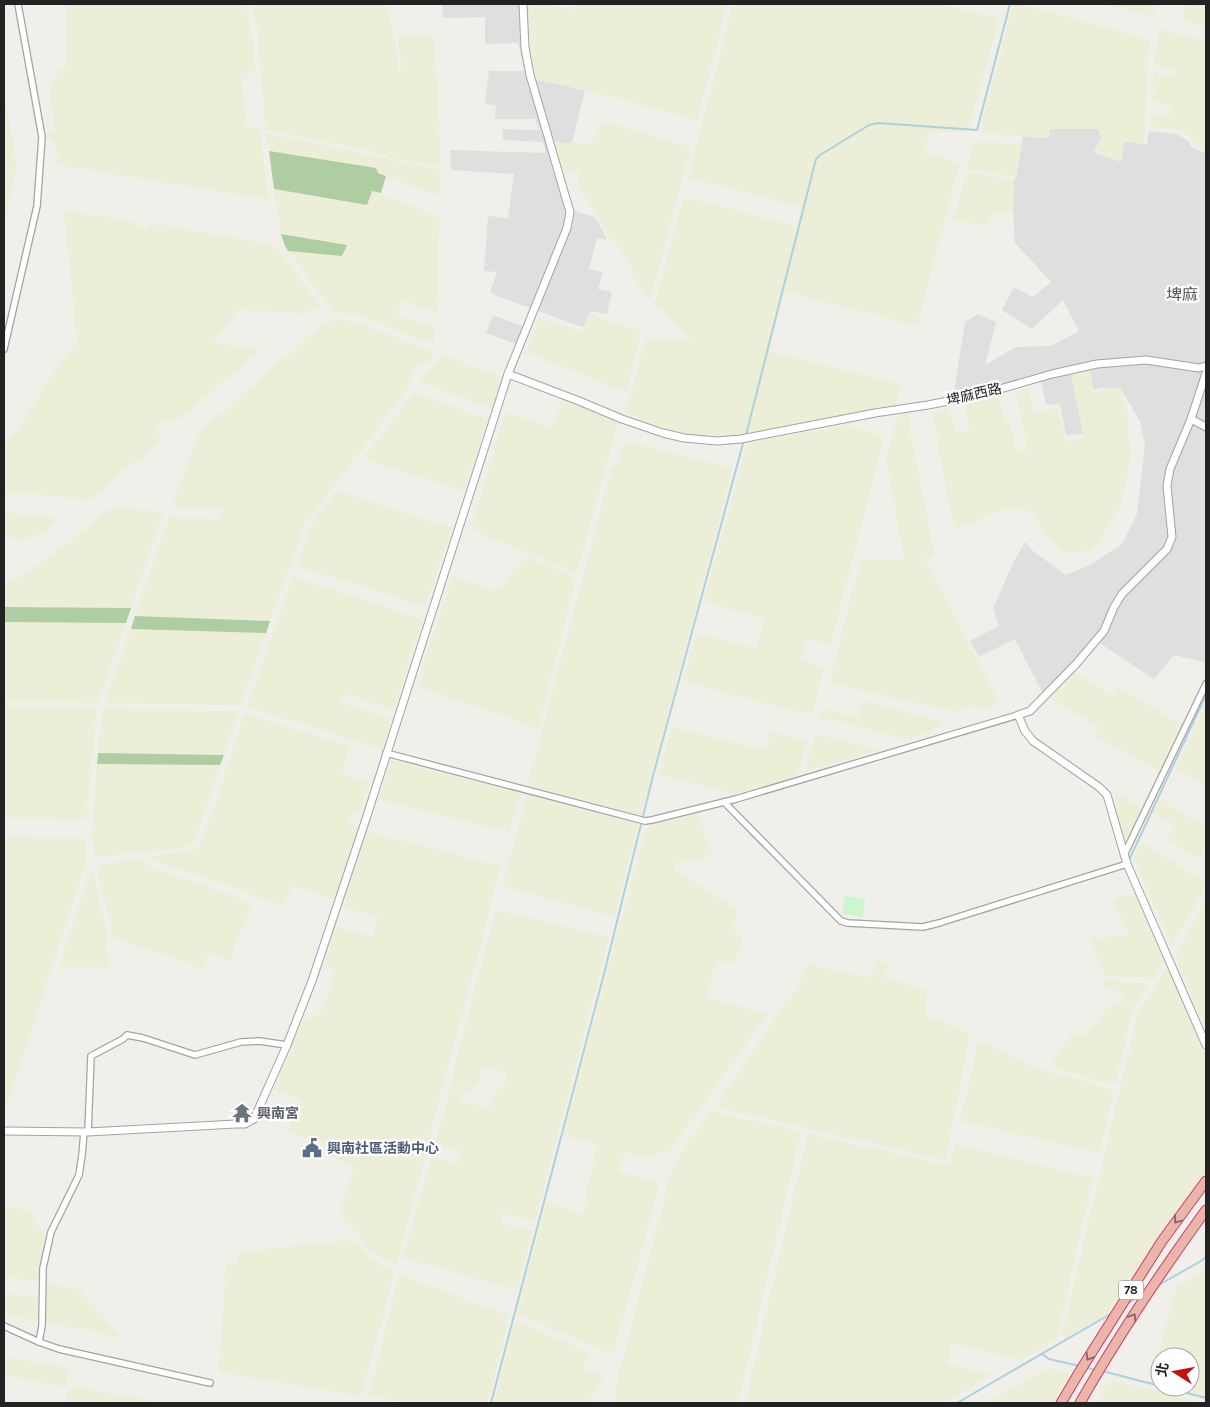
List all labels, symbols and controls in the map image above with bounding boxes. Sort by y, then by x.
district label: 埤麻 [1166,285,1198,304]
street label: 埤麻西路 [945,380,1003,409]
temple icon: 興南宮 [231,1102,253,1124]
place label: 興南宮 [257,1105,299,1122]
public building icon: 興南社區活動中心 [301,1137,323,1159]
place label: 興南社區活動中心 [327,1140,439,1157]
one-way arrow [1174,1214,1183,1224]
road number: 78 [1118,1280,1144,1300]
one-way arrow [1127,1313,1136,1323]
north arrow [1150,1347,1200,1397]
one-way arrow [1086,1351,1095,1360]
text: 北 [1153,1361,1172,1378]

